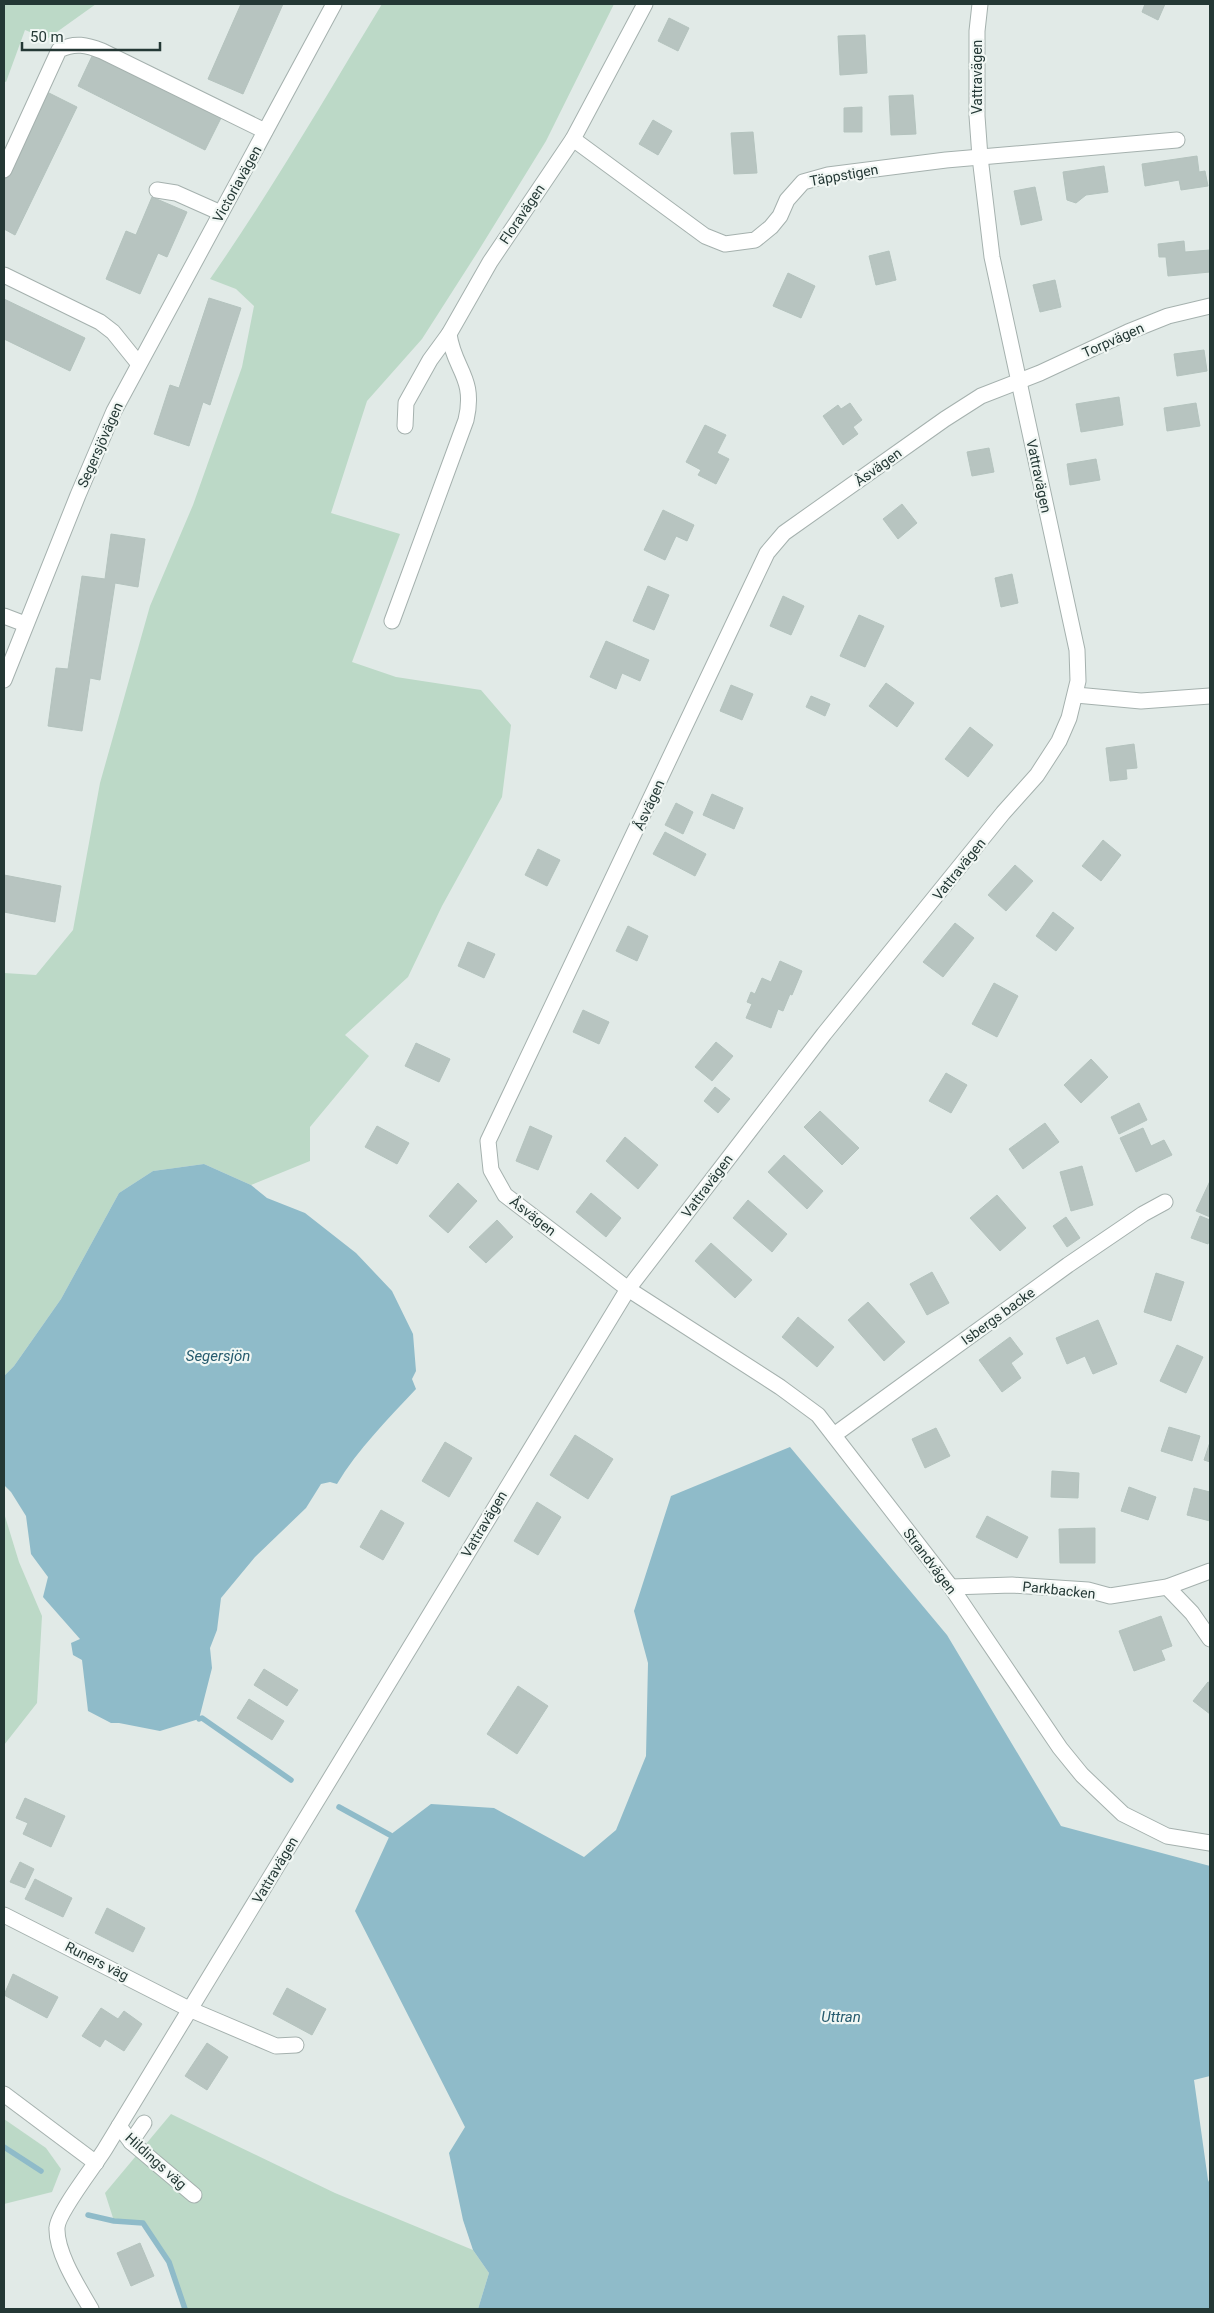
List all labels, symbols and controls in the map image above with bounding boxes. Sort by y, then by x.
scale bar [22,20,160,52]
text: 50 m [30,28,64,46]
street label: Vattravägen [969,40,985,114]
street label: Victoriavägen [209,143,265,225]
street label: Täppstigen [809,161,879,189]
street label: Floravägen [496,181,548,247]
street label: Torpvägen [1080,319,1146,361]
street label: Segersjövägen [74,400,126,490]
street label: Vattravägen [1023,438,1055,514]
street label: Åsvägen [851,444,904,489]
street label: Åsvägen [630,777,668,833]
street label: Vattravägen [929,835,989,903]
street label: Vattravägen [678,1151,736,1221]
street label: Åsvägen [507,1192,560,1239]
street label: Isbergs backe [958,1284,1038,1348]
water label: Segersjön [186,1347,250,1365]
street label: Vattravägen [458,1488,510,1560]
street label: Strandvägen [900,1525,960,1597]
street label: Parkbacken [1022,1578,1096,1602]
street label: Vattravägen [249,1834,301,1906]
street label: Runers väg [63,1938,131,1984]
water label: Uttran [821,2008,861,2026]
street label: Hildings väg [122,2129,190,2193]

